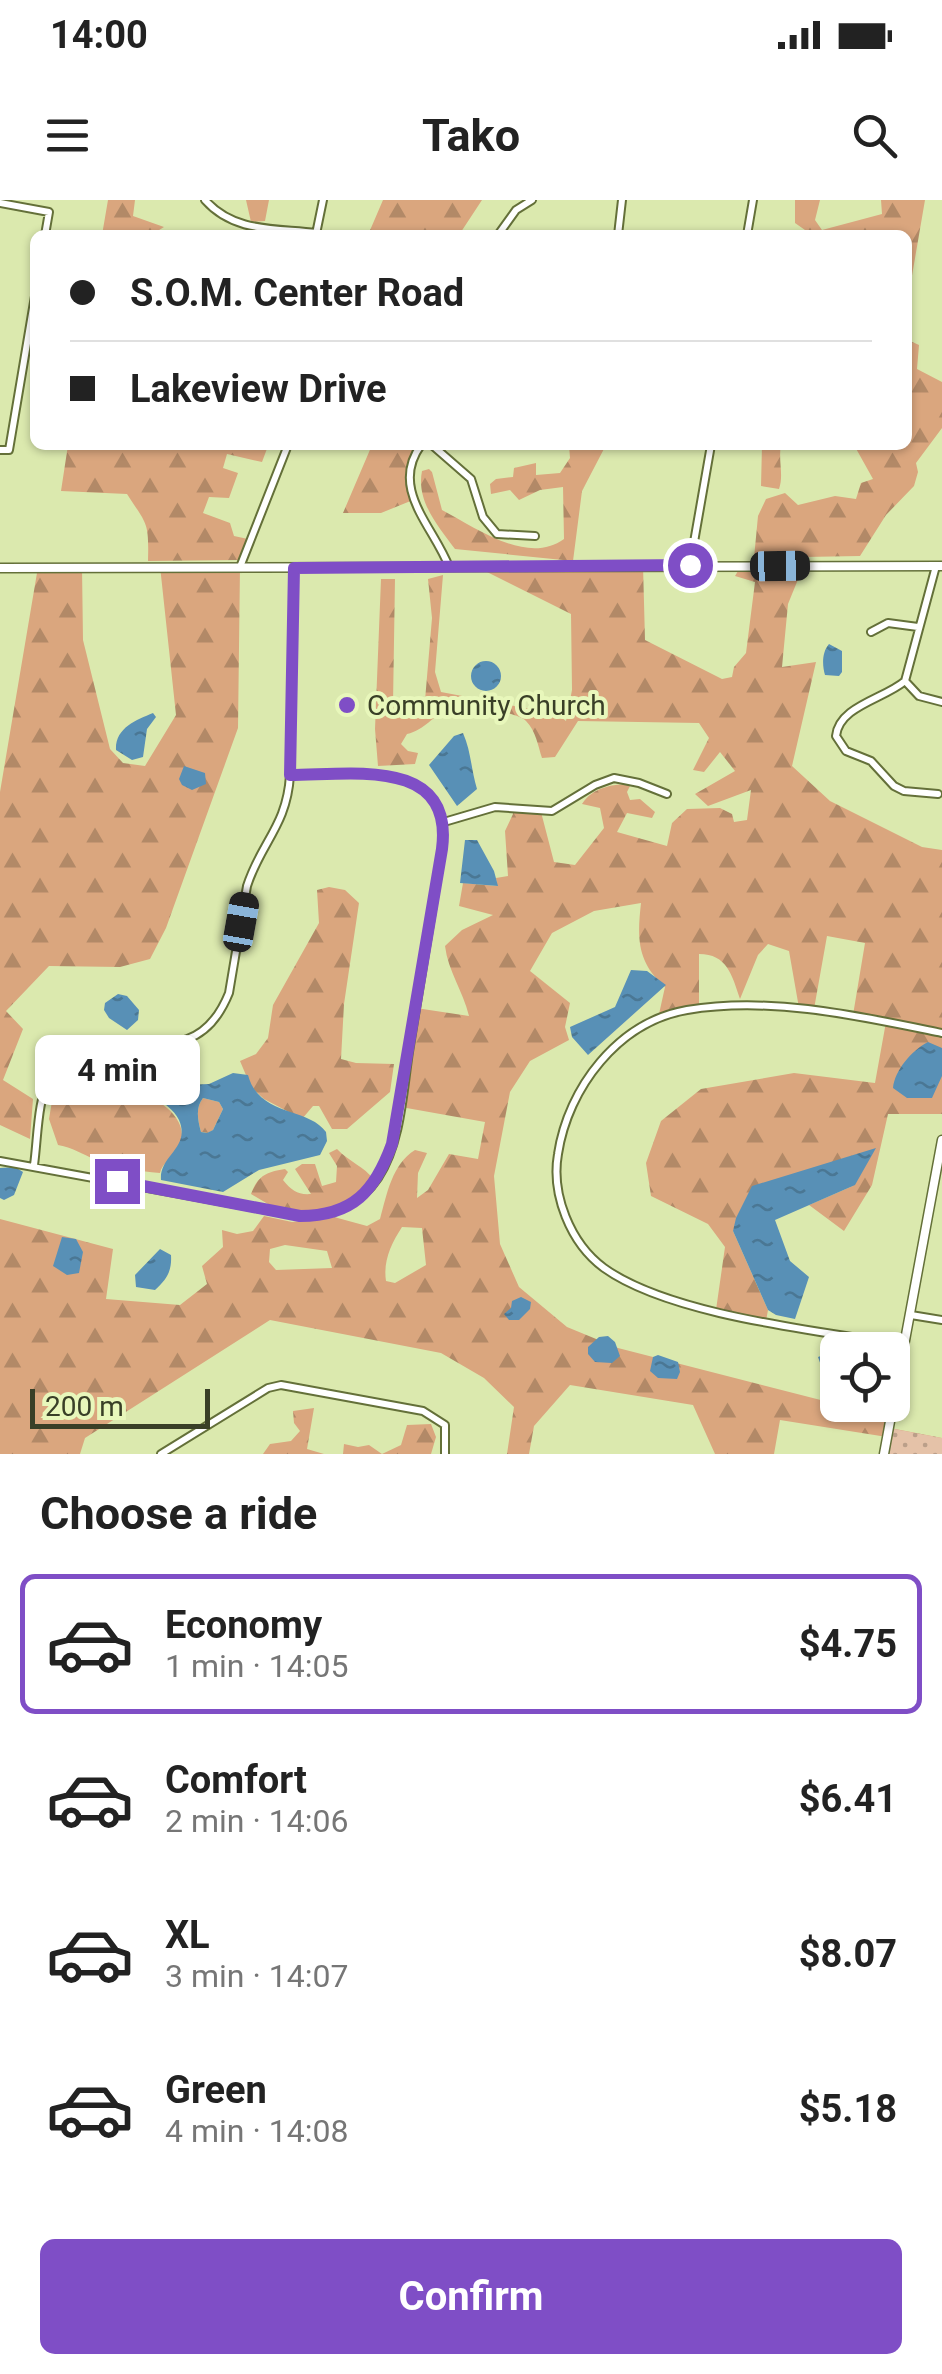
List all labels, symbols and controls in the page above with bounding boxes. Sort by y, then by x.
text: 14:00 [50,13,148,57]
icon: menu [40,108,95,163]
icon: search [847,108,902,163]
text: Tako [422,109,520,162]
text: S.O.M. Center Road [130,271,464,315]
text: Lakeview Drive [130,367,386,411]
route start [668,543,713,588]
car [750,550,810,582]
place label: Community Church [367,689,606,722]
marker: Community Church [336,694,358,716]
car [221,890,261,954]
callout: 4 min [34,1036,200,1106]
text: 4 min [77,1051,158,1089]
route end [95,1159,140,1204]
map controls [820,1332,910,1422]
button: locate [820,1332,910,1422]
scale bar [30,1384,210,1428]
text: 200 m [45,1390,124,1423]
text: Choose a ride [40,1487,317,1540]
icon: car [45,1599,135,1689]
text: Economy [165,1603,322,1647]
text: $4.75 [799,1622,897,1666]
text: 1 min · 14:05 [165,1647,348,1685]
icon: car [45,1754,135,1844]
text: Comfort [165,1758,307,1802]
text: $6.41 [799,1777,897,1821]
text: 2 min · 14:06 [165,1802,348,1840]
icon: car [45,1909,135,1999]
text: XL [165,1913,210,1957]
text: $8.07 [799,1932,897,1976]
text: 3 min · 14:07 [165,1957,348,1995]
icon: car [45,2064,135,2154]
text: Green [165,2068,267,2112]
text: $5.18 [799,2087,897,2131]
text: 4 min · 14:08 [165,2112,348,2150]
button: Confirm [40,2239,902,2354]

